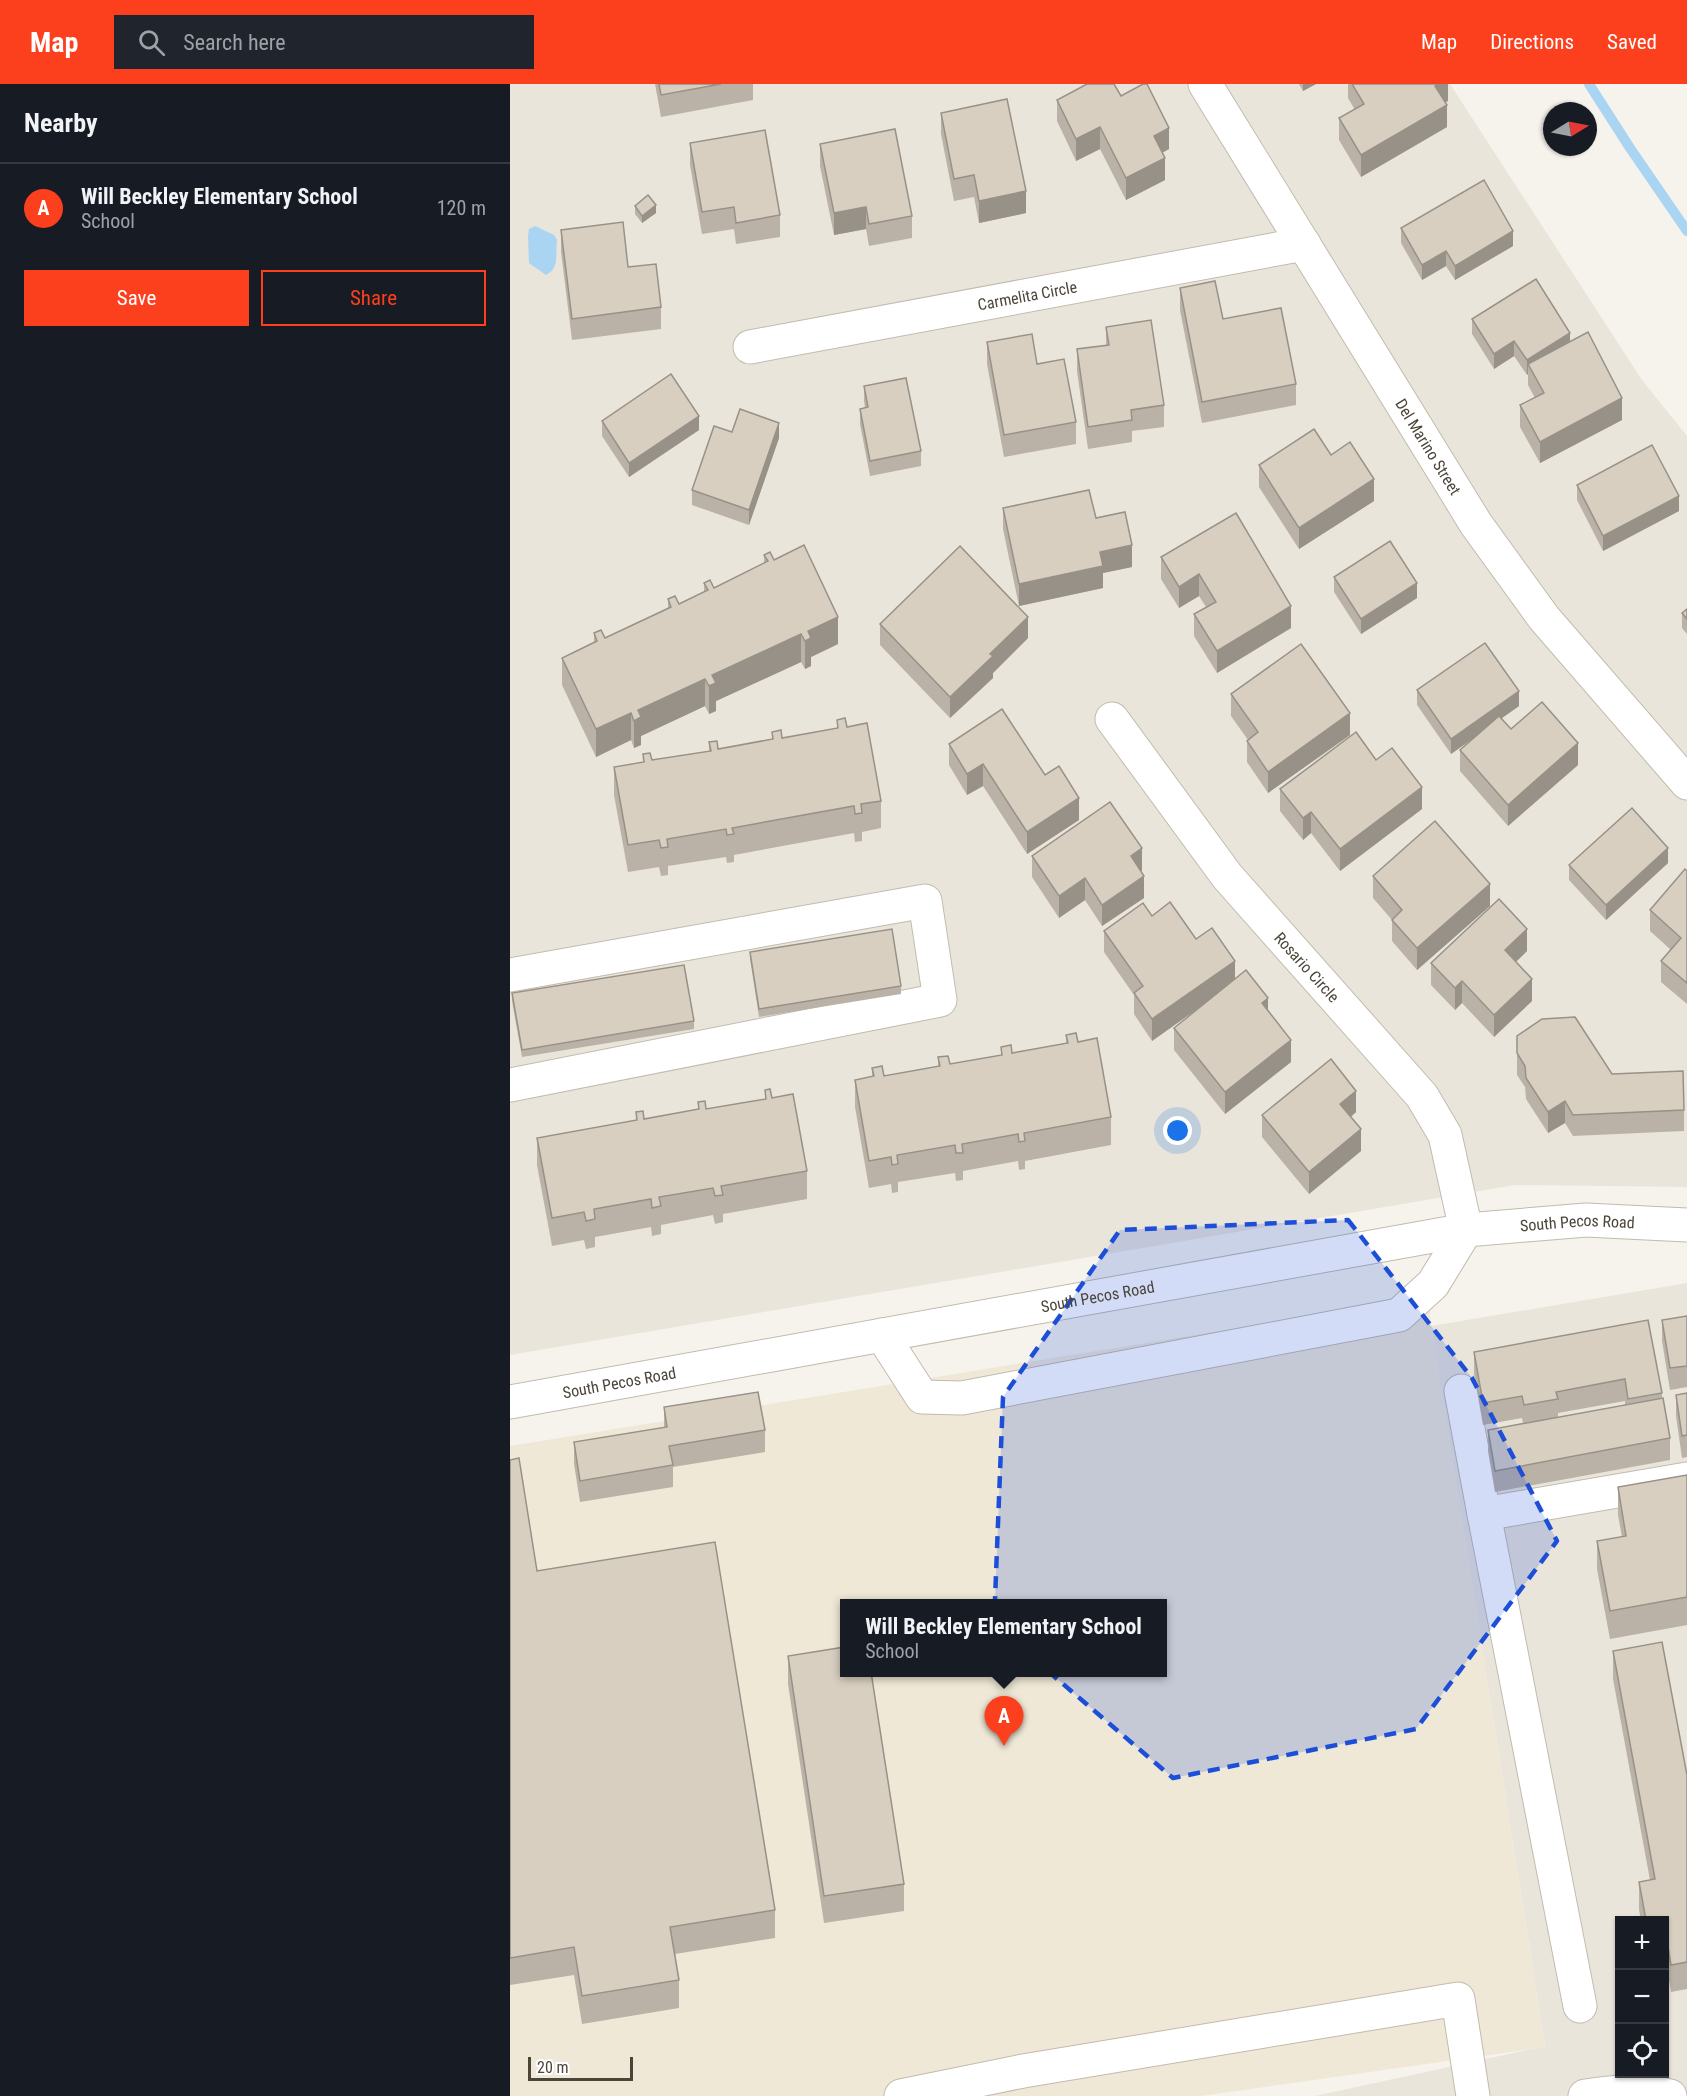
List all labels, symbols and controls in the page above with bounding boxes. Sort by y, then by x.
search box [114,15,534,69]
text: Map [30,26,78,59]
icon: search [135,26,168,59]
text: Search here [183,30,286,55]
text: Map [1421,30,1457,54]
text: Directions [1490,30,1574,54]
text: Saved [1607,30,1657,54]
north arrow [1543,102,1597,156]
text: Nearby [24,108,98,138]
text: Will Beckley Elementary School [81,184,358,209]
text: A [38,196,49,220]
text: 120 m [437,196,486,220]
text: School [81,209,135,233]
button: Save [24,270,249,326]
button: Share [261,270,486,326]
street label: Carmelita Circle [976,277,1079,314]
street label: Del Marino Street [1391,395,1465,499]
street label: Rosario Circle [1270,928,1343,1006]
your location [1163,1116,1192,1145]
street label: South Pecos Road [1519,1211,1635,1235]
street label: South Pecos Road [1039,1277,1156,1316]
street label: South Pecos Road [561,1363,678,1402]
popup [840,1599,1167,1677]
text: Will Beckley Elementary School [865,1614,1142,1639]
text: School [865,1639,919,1663]
pin: A [984,1696,1024,1746]
map controls [1615,1916,1669,2078]
button: + [1615,1916,1669,1970]
button: − [1615,1970,1669,2024]
button: locate [1615,2024,1669,2078]
scale bar [528,2054,633,2082]
text: 20 m [537,2058,569,2077]

